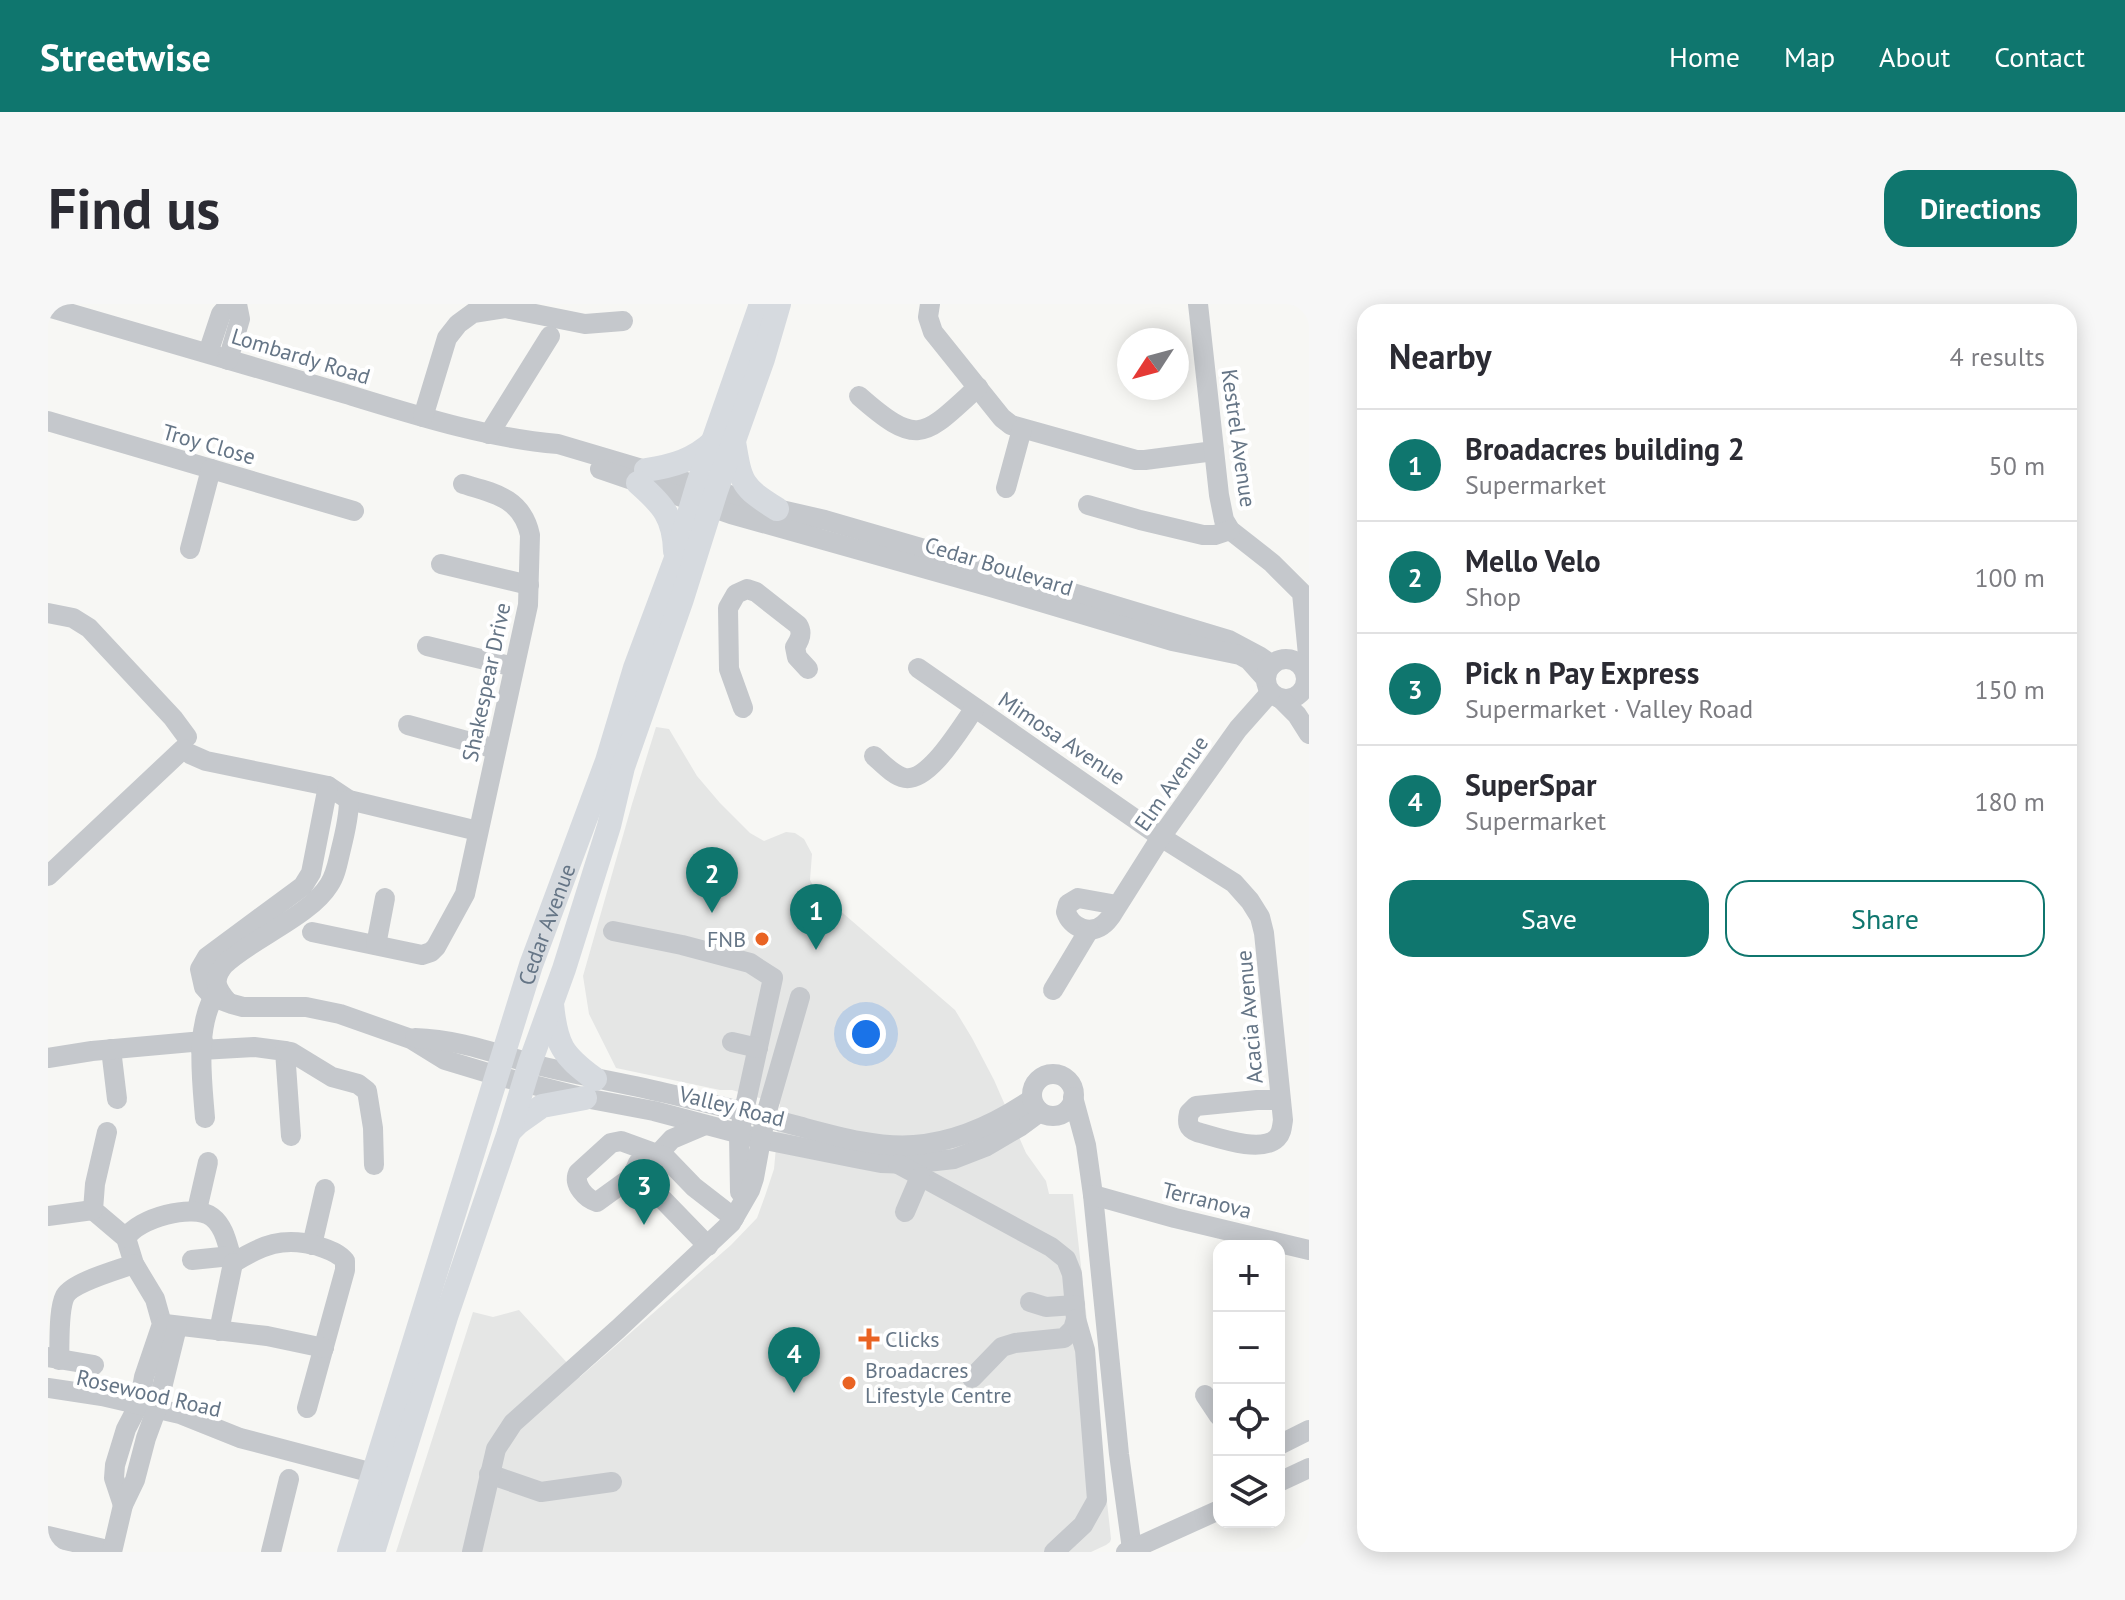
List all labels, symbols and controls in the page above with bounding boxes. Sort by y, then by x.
text: Streetwise [40,32,211,81]
text: Home [1669,38,1740,75]
text: Map [1784,38,1835,75]
text: About [1879,38,1950,75]
text: Contact [1994,38,2085,75]
button: Directions [1884,170,2077,247]
text: Find us [48,172,220,244]
street label: Lombardy Road [228,322,374,390]
north arrow [1117,328,1189,400]
text: Nearby [1389,334,1491,378]
text: 4 results [1950,340,2045,373]
street label: Kestrel Avenue [1215,367,1263,509]
street label: Troy Close [159,417,259,471]
text: Broadacres building 2 [1465,429,1745,468]
text: 1 [1408,449,1422,482]
text: 50 m [1989,449,2045,482]
text: Supermarket [1465,468,1606,501]
street label: Cedar Boulevard [921,530,1077,602]
text: Mello Velo [1465,541,1601,580]
text: 2 [1408,561,1422,594]
text: 100 m [1974,561,2045,594]
text: Shop [1465,580,1521,613]
street label: Shakespear Drive [455,600,517,764]
text: Pick n Pay Express [1465,653,1699,692]
text: 3 [1408,673,1422,706]
text: 150 m [1974,673,2045,706]
street label: Mimosa Avenue [993,685,1131,791]
text: Supermarket · Valley Road [1465,692,1753,725]
street label: Elm Avenue [1128,730,1214,836]
text: SuperSpar [1465,765,1597,804]
text: 4 [1408,785,1422,818]
text: 180 m [1974,785,2045,818]
text: Supermarket [1465,804,1606,837]
pin: 2 [686,847,738,913]
street label: Cedar Avenue [512,860,581,988]
button: Save [1389,880,1709,957]
button: Share [1725,880,2045,957]
pin: 1 [790,884,842,950]
place label: FNB [707,925,746,953]
marker: FNB [753,930,771,948]
street label: Acacia Avenue [1229,949,1269,1085]
your location [846,1014,886,1054]
street label: Valley Road [675,1079,788,1133]
pin: 3 [618,1159,670,1225]
street label: Terranova [1159,1175,1255,1225]
map controls [1213,1240,1285,1528]
button: + [1213,1240,1285,1312]
button: − [1213,1312,1285,1384]
place label: Clicks [885,1325,940,1353]
pin: 4 [768,1327,820,1393]
marker: Clicks [860,1330,878,1348]
place label: Broadacres Lifestyle Centre [865,1356,1012,1409]
street label: Rosewood Road [74,1363,224,1423]
marker: Broadacres Lifestyle Centre [840,1374,858,1392]
button: locate [1213,1384,1285,1456]
button: layers [1213,1456,1285,1528]

